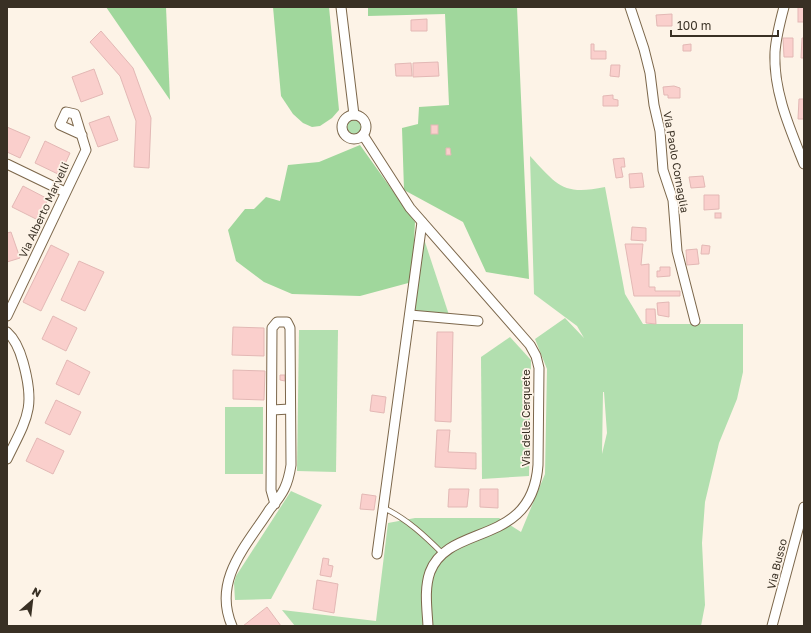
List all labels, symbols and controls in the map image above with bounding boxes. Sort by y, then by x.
scale bar [671,12,778,38]
text: 100 m [677,18,711,33]
street label: Via Paolo Cornaglia [661,110,692,214]
street label: Via Alberto Marvelli [16,160,71,260]
street label: Via delle Cerquete [519,369,532,467]
street label: Via Busso [764,537,789,590]
north arrow [12,581,52,621]
text: N [30,584,44,599]

